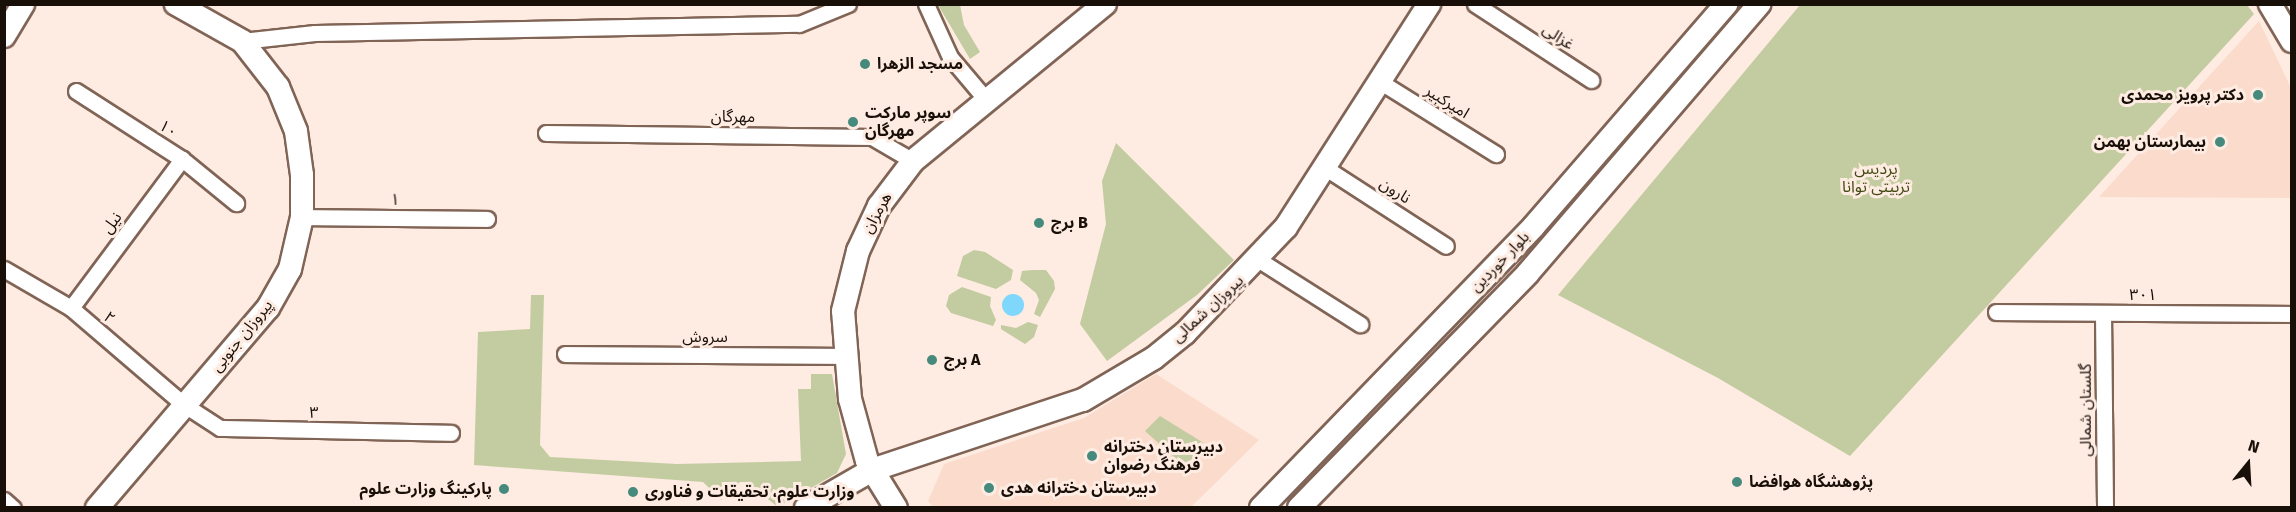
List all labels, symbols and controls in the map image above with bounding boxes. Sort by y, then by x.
street label: غزالی [1539,20,1577,54]
place label: مسجد الزهرا [877,54,963,74]
marker: مسجد الزهرا [858,57,872,71]
street label: امیرکبیر [1421,81,1473,123]
place label: دکتر پرویز محمدی [2121,85,2244,105]
marker: دکتر پرویز محمدی [2249,86,2267,104]
place label: سوپر مارکت مهرگان [865,103,951,141]
street label: مهرگان [711,107,755,127]
marker: سوپر مارکت مهرگان [846,115,860,129]
street label: ۱۰ [155,116,181,142]
place label: بیمارستان بهمن [2094,132,2206,152]
marker: بیمارستان بهمن [2211,133,2229,151]
park label: پردیس تربیتی توانا [1842,159,1910,197]
street label: نارون [1376,174,1414,208]
street label: هرمزان [858,189,896,237]
street label: ۱ [390,190,400,210]
street label: نیل [98,208,126,238]
place label: برج B [1051,213,1088,233]
marker: برج B [1032,216,1046,230]
street label: بلوار خوردین [1466,228,1534,296]
street label: پیروزان شمالی [1168,271,1248,347]
street label: ۳۰۱ [2129,285,2157,305]
street label: پیروزان جنوبی [207,296,277,376]
street label: ۲ [99,308,119,328]
street label: سروش [682,327,728,347]
place label: برج A [944,350,980,370]
marker: برج A [925,353,939,367]
street label: گلستان شمالی [2076,363,2096,457]
street label: ۳ [309,403,319,423]
north arrow [2218,434,2278,494]
text: N [2246,436,2262,457]
place label: دبیرستان دخترانه فرهنگ رضوان [1104,437,1223,475]
marker: دبیرستان دخترانه فرهنگ رضوان [1085,449,1099,463]
place label: پژوهشگاه هوافضا [1749,472,1873,492]
marker: پژوهشگاه هوافضا [1730,475,1744,489]
place label: دبیرستان دخترانه هدی [1001,478,1156,498]
place label: پارکینگ وزارت علوم [360,479,492,499]
marker: دبیرستان دخترانه هدی [982,481,996,495]
marker: پارکینگ وزارت علوم [497,482,511,496]
place label: وزارت علوم، تحقیقات و فناوری [645,482,854,502]
marker: وزارت علوم، تحقیقات و فناوری [626,485,640,499]

